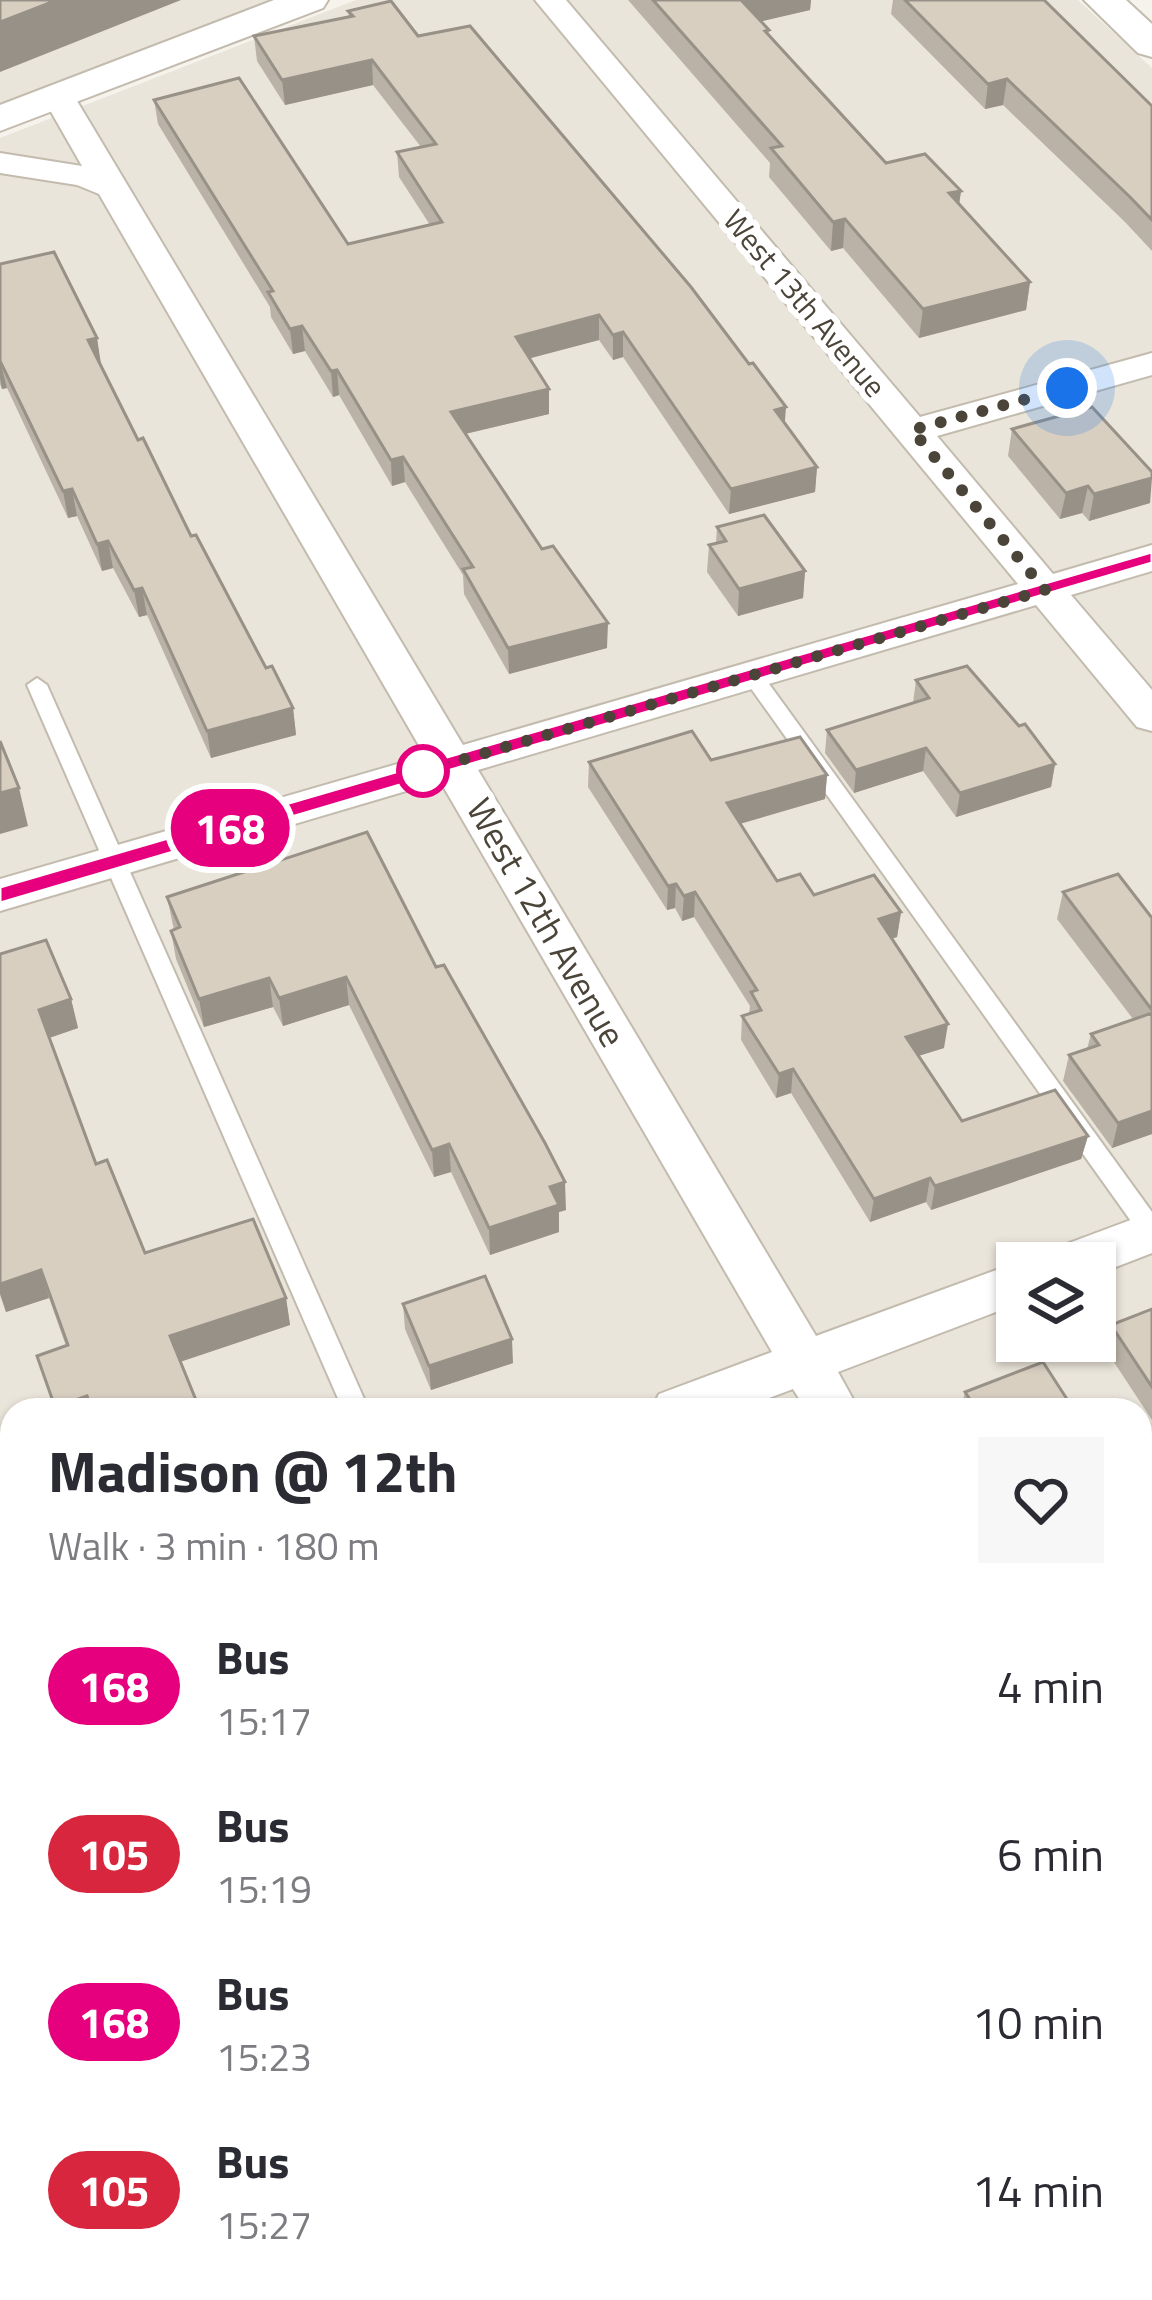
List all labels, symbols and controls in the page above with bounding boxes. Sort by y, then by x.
street label: West 13th Avenue [713,199,897,407]
your location [1037,358,1097,418]
unlabelled marker [398,746,448,796]
street label: West 12th Avenue [453,787,641,1057]
line badge: 168 [161,789,299,867]
text: 168 [195,796,265,860]
map controls [996,1242,1116,1362]
button: layers [996,1242,1116,1362]
text: Madison @ 12th [48,1427,457,1514]
button: heart [978,1437,1104,1563]
text: Walk · 3 min · 180 m [48,1516,380,1575]
text: Bus [216,1623,290,1691]
text: 4 min [997,1652,1104,1720]
text: 168 [79,1654,149,1718]
text: 15:17 [216,1691,312,1750]
text: Bus [216,1791,290,1859]
text: 6 min [997,1820,1104,1888]
text: 105 [79,1822,149,1886]
text: 15:19 [216,1859,312,1918]
text: Bus [216,1959,290,2027]
text: 10 min [972,1988,1104,2056]
text: 168 [79,1990,149,2054]
text: 15:23 [216,2027,312,2086]
text: Bus [216,2127,290,2195]
text: 14 min [972,2156,1104,2224]
text: 105 [79,2158,149,2222]
text: 15:27 [216,2195,312,2254]

